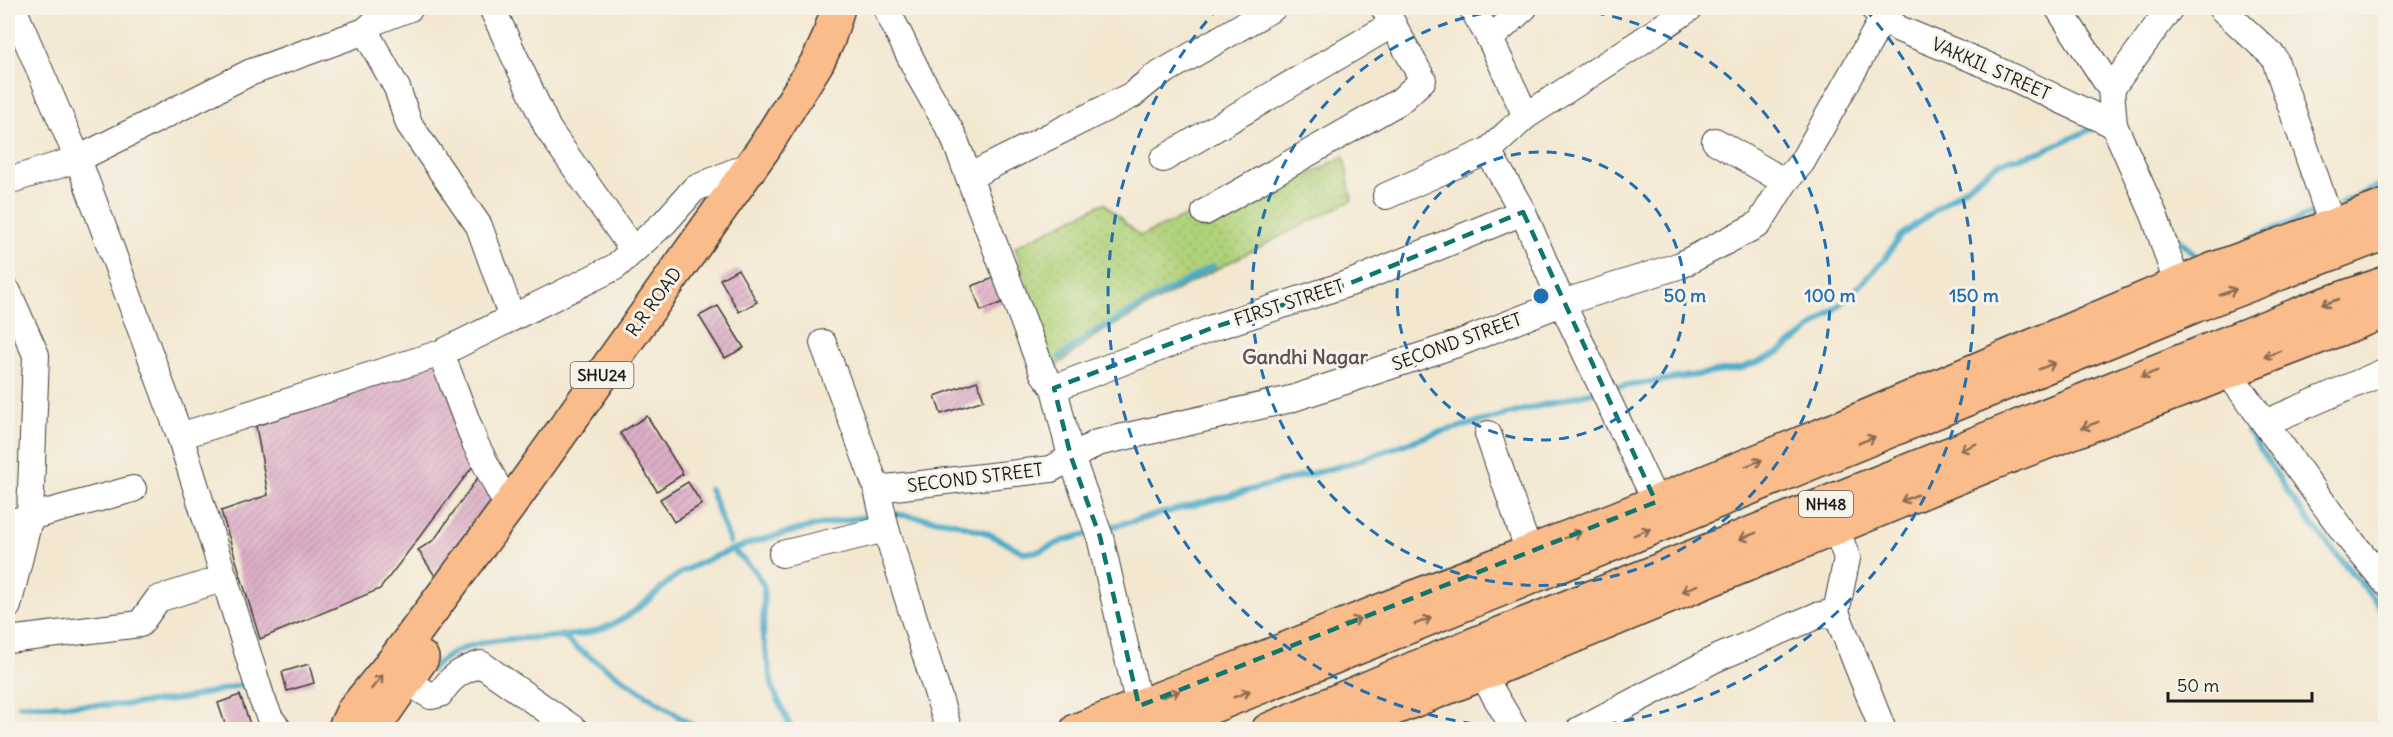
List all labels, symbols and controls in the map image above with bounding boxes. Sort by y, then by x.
street label: VAKKIL STREET [1928,32,2054,105]
street label: R.R ROAD [621,262,687,341]
street label: FIRST STREET [1231,274,1347,331]
text: 50 m [1664,284,1706,307]
text: 100 m [1805,284,1856,307]
text: 150 m [1949,284,1999,307]
centre of rings [1531,286,1551,306]
one-way arrow [2218,286,2236,297]
one-way arrow [2321,297,2340,308]
street label: SECOND STREET [1389,307,1525,376]
district label: Gandhi Nagar [1242,344,1369,369]
one-way arrow [2263,349,2282,360]
one-way arrow [2037,360,2056,371]
road number: SHU24 [570,362,634,388]
one-way arrow [2140,369,2159,380]
one-way arrow [2081,420,2100,431]
one-way arrow [1857,434,1875,445]
one-way arrow [1959,442,1978,453]
one-way arrow [1744,457,1762,468]
street label: SECOND STREET [906,458,1044,497]
road number: NH48 [1799,491,1853,517]
one-way arrow [1901,493,1919,504]
one-way arrow [1633,526,1651,537]
one-way arrow [1563,529,1581,540]
one-way arrow [1740,531,1758,542]
one-way arrow [1682,583,1700,594]
one-way arrow [1413,615,1431,626]
one-way arrow [1342,616,1361,627]
scale bar [2168,665,2312,703]
one-way arrow [370,674,383,690]
text: 50 m [2177,674,2219,697]
one-way arrow [1161,688,1180,699]
one-way arrow [1232,688,1250,699]

